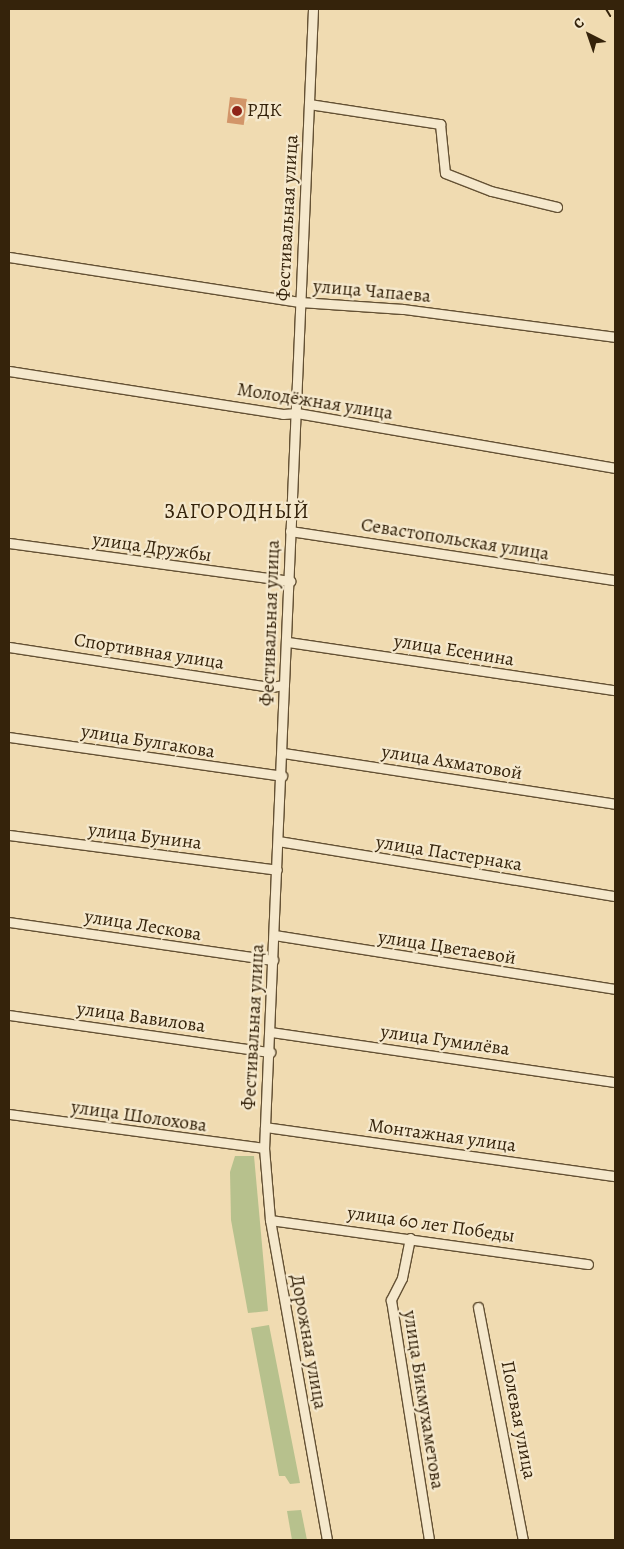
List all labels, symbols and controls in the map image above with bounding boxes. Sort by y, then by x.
north arrow [564,10,614,60]
text: С [569,13,588,33]
place label: РДК [247,100,282,122]
marker: РДК [231,105,243,117]
street label: Фестивальная улица [272,134,304,302]
street label: улица Чапаева [312,276,432,308]
street label: Молодёжная улица [235,378,395,426]
district label: ЗАГОРОДНЫЙ [163,498,311,524]
street label: Севастопольская улица [359,514,551,566]
street label: улица Дружбы [91,528,213,568]
street label: Фестивальная улица [257,539,285,707]
street label: Спортивная улица [72,629,226,675]
street label: улица Есенина [392,630,516,672]
street label: улица Булгакова [79,720,217,764]
street label: улица Ахматовой [380,741,524,785]
street label: улица Бунина [87,819,203,855]
street label: улица Пастернака [374,831,524,877]
street label: улица Лескова [83,906,203,946]
street label: улица Цветаевой [377,926,517,970]
street label: Фестивальная улица [238,943,270,1111]
street label: улица Вавилова [75,998,207,1038]
street label: улица Гумилёва [379,1021,511,1061]
street label: улица Шолохова [70,1096,208,1138]
street label: Монтажная улица [367,1114,517,1158]
street label: улица 60 лет Победы [346,1202,516,1248]
street label: Дорожная улица [285,1273,331,1411]
street label: улица Бикмухаметова [398,1309,448,1491]
street label: Полевая улица [495,1359,541,1481]

